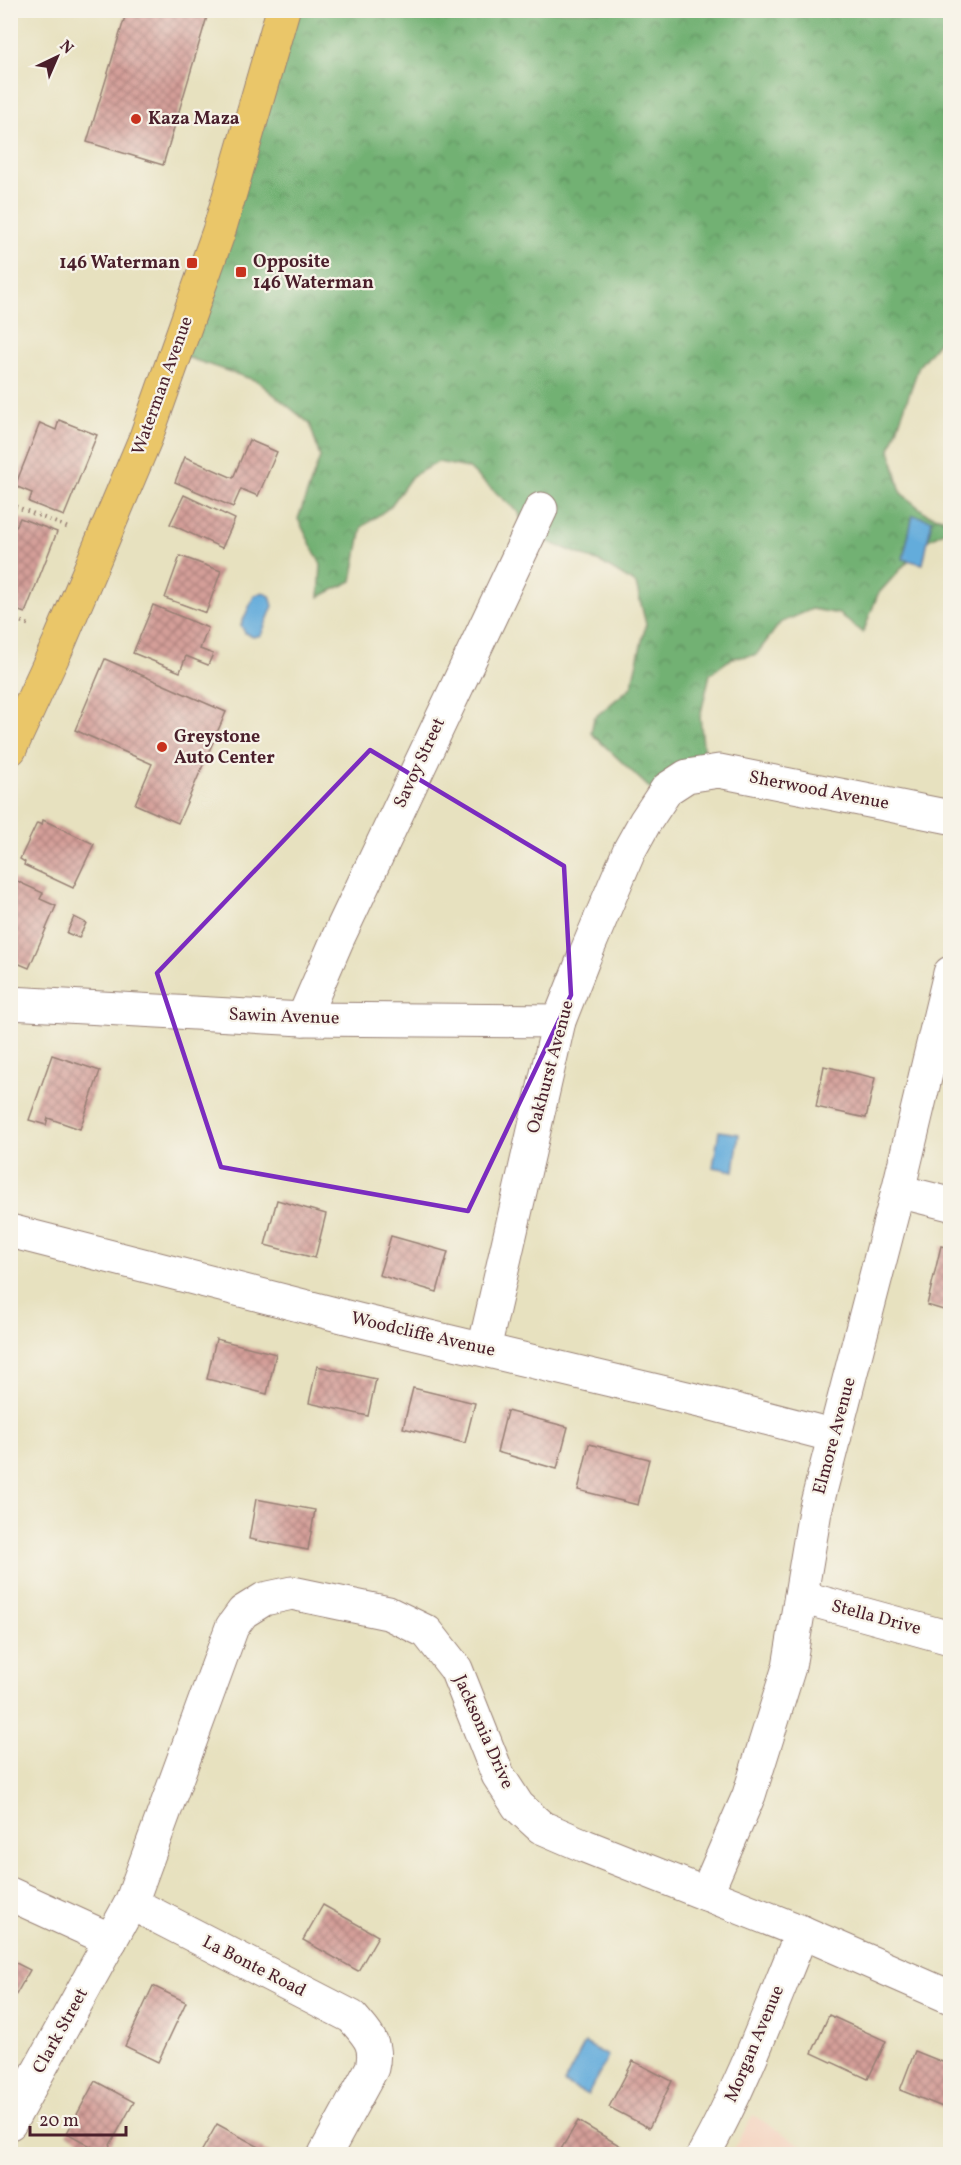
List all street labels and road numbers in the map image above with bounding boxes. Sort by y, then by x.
street label: Waterman Avenue [126,313,200,459]
street label: Savoy Street [388,714,452,812]
street label: Sherwood Avenue [747,765,891,817]
street label: Oakhurst Avenue [521,998,581,1136]
street label: Sawin Avenue [228,1003,340,1031]
street label: Woodcliffe Avenue [348,1306,498,1364]
street label: Elmore Avenue [807,1375,863,1497]
street label: Stella Drive [828,1594,924,1642]
street label: Jacksonia Drive [447,1671,519,1793]
street label: La Bonte Road [198,1930,310,2004]
street label: Morgan Avenue [719,1982,791,2106]
street label: Clark Street [27,1984,95,2078]

